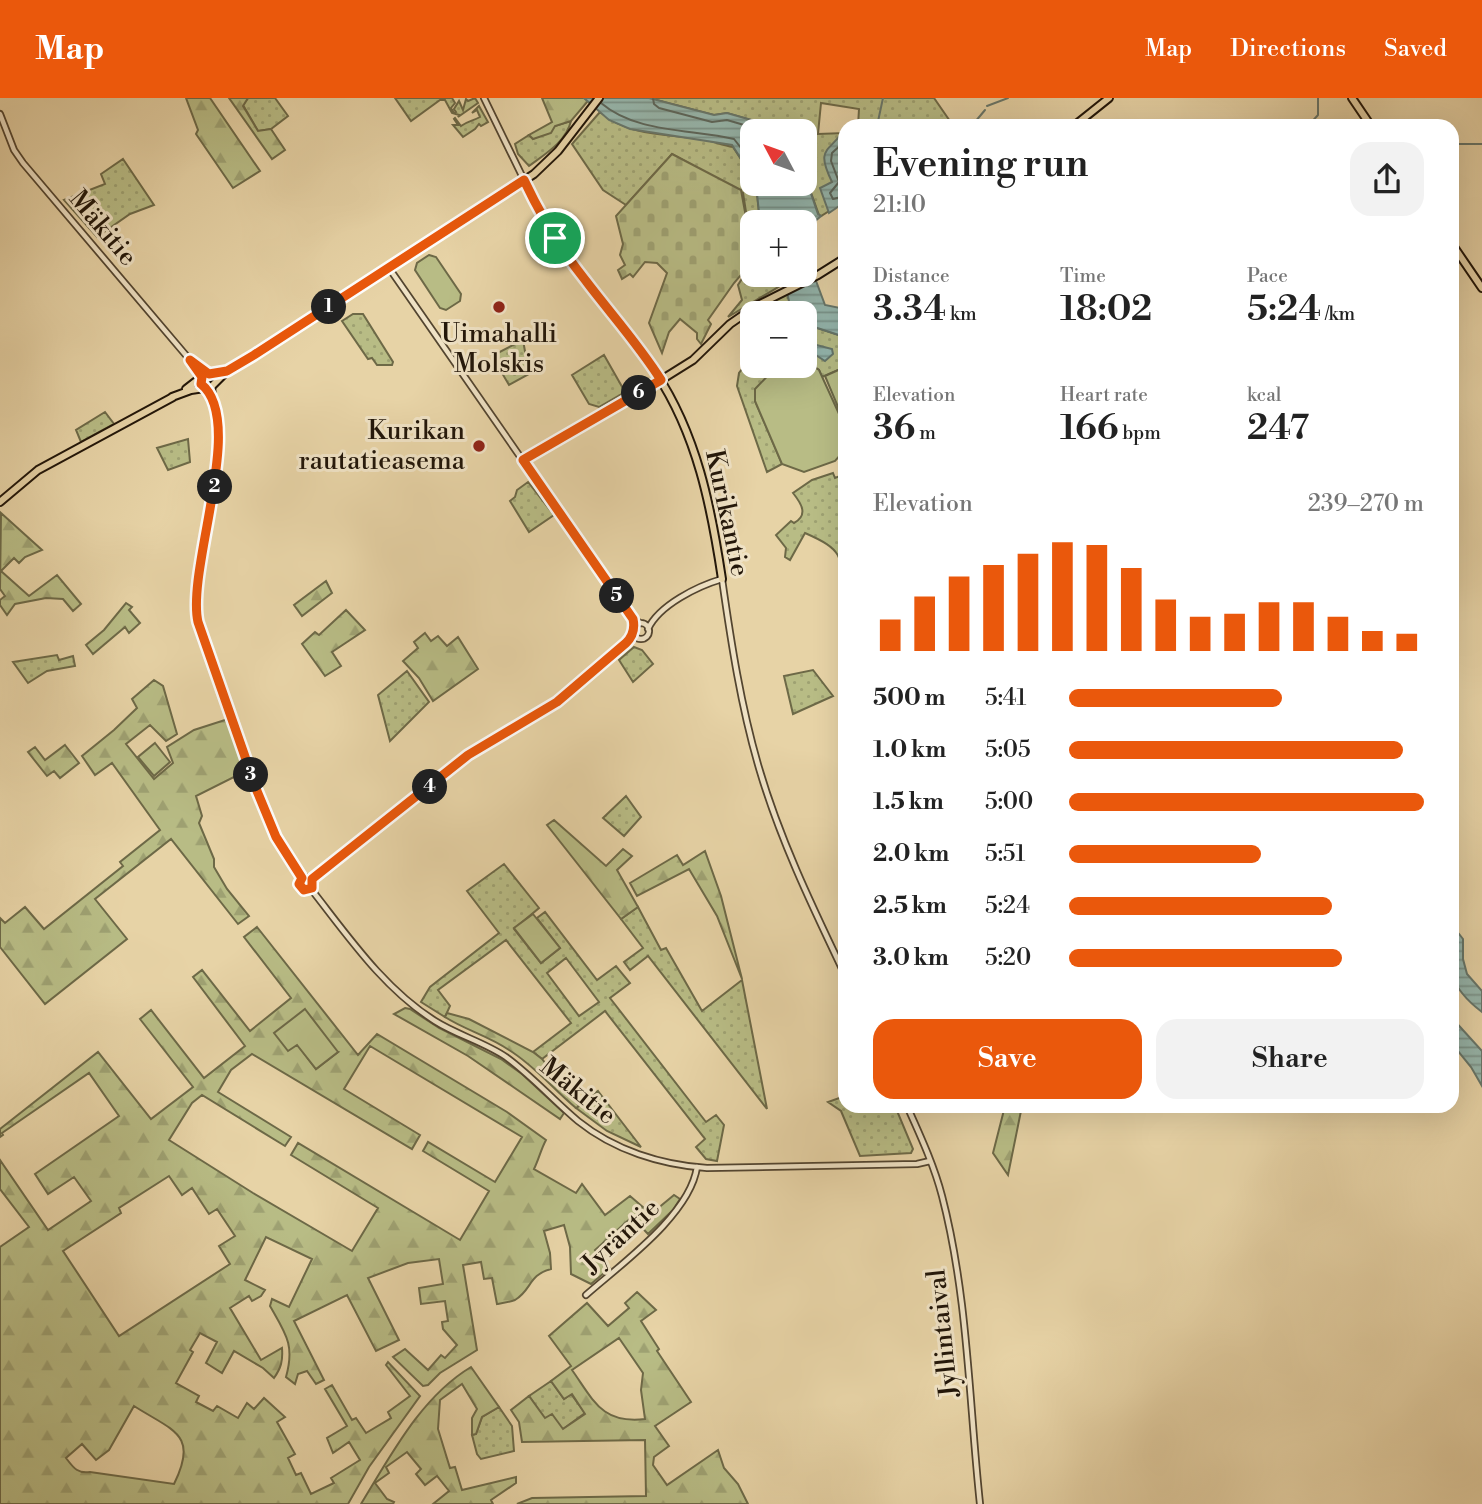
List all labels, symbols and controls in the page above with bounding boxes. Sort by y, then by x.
text: Map [35,29,104,70]
text: Map [1145,34,1192,64]
text: Directions [1230,34,1346,64]
text: Saved [1384,34,1447,64]
north arrow [740,119,817,196]
map controls [740,119,817,378]
text: Evening run [873,141,1088,188]
button: share [1350,142,1424,216]
street label: Mäkitie [62,184,144,272]
text: 21:10 [873,191,926,219]
pin [525,208,585,268]
button: + [740,210,817,287]
icon: arrive [536,219,574,257]
text: Distance [873,264,950,288]
text: Time [1060,264,1106,288]
text: Pace [1247,264,1288,288]
text: 3.34 [873,288,946,331]
text: 18:02 [1060,288,1152,331]
text: 5:24 [1247,288,1321,331]
pin: 1 [312,290,346,325]
text: 1 [324,294,333,318]
marker: Uimahalli Molskis [491,299,507,315]
button: − [740,301,817,378]
text: km [946,302,977,326]
text: /km [1321,302,1355,326]
place label: Uimahalli Molskis [441,318,557,380]
pin: 6 [622,376,656,410]
text: 6 [633,380,644,404]
text: Elevation [873,383,955,407]
text: Heart rate [1060,383,1148,407]
text: kcal [1247,383,1281,407]
text: 36 [873,407,915,450]
text: 166 [1060,407,1119,450]
text: 247 [1247,407,1309,450]
place label: Kurikan rautatieasema [299,415,466,477]
text: m [915,421,936,445]
text: bpm [1119,421,1161,445]
marker: Kurikan rautatieasema [471,438,487,454]
street label: Kurikantie [698,447,756,579]
pin: 2 [198,470,232,504]
text: 2 [209,474,220,498]
text: Elevation [873,490,973,518]
text: 239–270 m [1308,490,1424,518]
pin: 5 [600,578,634,614]
text: 5 [611,583,622,607]
text: 500 m [873,684,945,712]
text: 5:41 [985,684,1026,712]
text: 1.0 km [873,736,946,764]
text: 5:05 [985,736,1031,764]
pin: 3 [233,758,268,792]
text: 3 [245,762,256,786]
pin: 4 [412,770,448,804]
text: 4 [423,774,436,798]
text: 1.5 km [873,788,944,816]
text: 5:00 [985,788,1033,816]
text: 2.0 km [873,840,949,868]
text: 5:51 [985,840,1025,868]
text: 2.5 km [873,892,947,920]
text: 5:24 [985,892,1030,920]
text: 3.0 km [873,944,949,972]
text: 5:20 [985,944,1031,972]
button: Save [873,1019,1142,1099]
button: Share [1156,1019,1424,1099]
street label: Mäkitie [533,1051,623,1131]
street label: Jyräntie [575,1192,667,1281]
street label: Jyllintaival [920,1267,966,1400]

